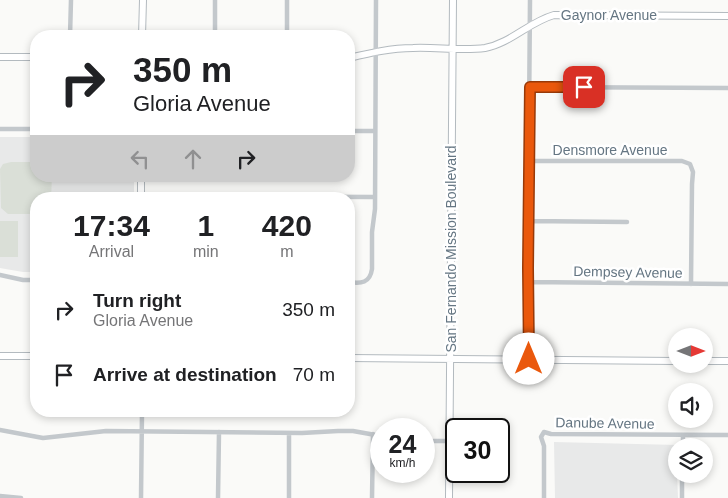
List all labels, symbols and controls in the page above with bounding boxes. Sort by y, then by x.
street label: Gaynor Avenue [561,7,657,23]
icon: right [50,50,115,115]
text: 350 m [133,50,232,89]
pin [563,66,605,108]
icon: arrive [570,73,598,101]
text: Gloria Avenue [133,91,271,116]
street label: Densmore Avenue [553,142,668,158]
icon: left [126,145,154,173]
icon: ahead [179,145,207,173]
icon: right [232,145,260,173]
street label: San Fernando Mission Boulevard [443,145,459,353]
text: 17:34 [73,209,150,242]
text: 1 [197,209,214,242]
text: 420 [262,209,312,242]
text: Arrival [89,243,134,260]
text: min [193,243,219,260]
text: m [280,243,293,260]
street label: Dempsey Avenue [573,263,683,281]
text: Turn right [93,290,181,311]
icon: right [50,296,78,324]
text: 350 m [282,299,335,320]
text: Gloria Avenue [93,312,193,329]
north arrow [668,328,712,372]
map controls [668,328,713,483]
position arrow [502,332,554,384]
icon: arrive [50,361,78,389]
text: Arrive at destination [93,364,277,385]
text: 70 m [293,364,335,385]
button: sound [668,383,713,428]
street label: Danube Avenue [555,414,655,432]
speed limit sign: 30 [445,418,510,483]
text: 24 [389,430,416,458]
button: layers [668,438,713,483]
text: km/h [389,456,416,470]

